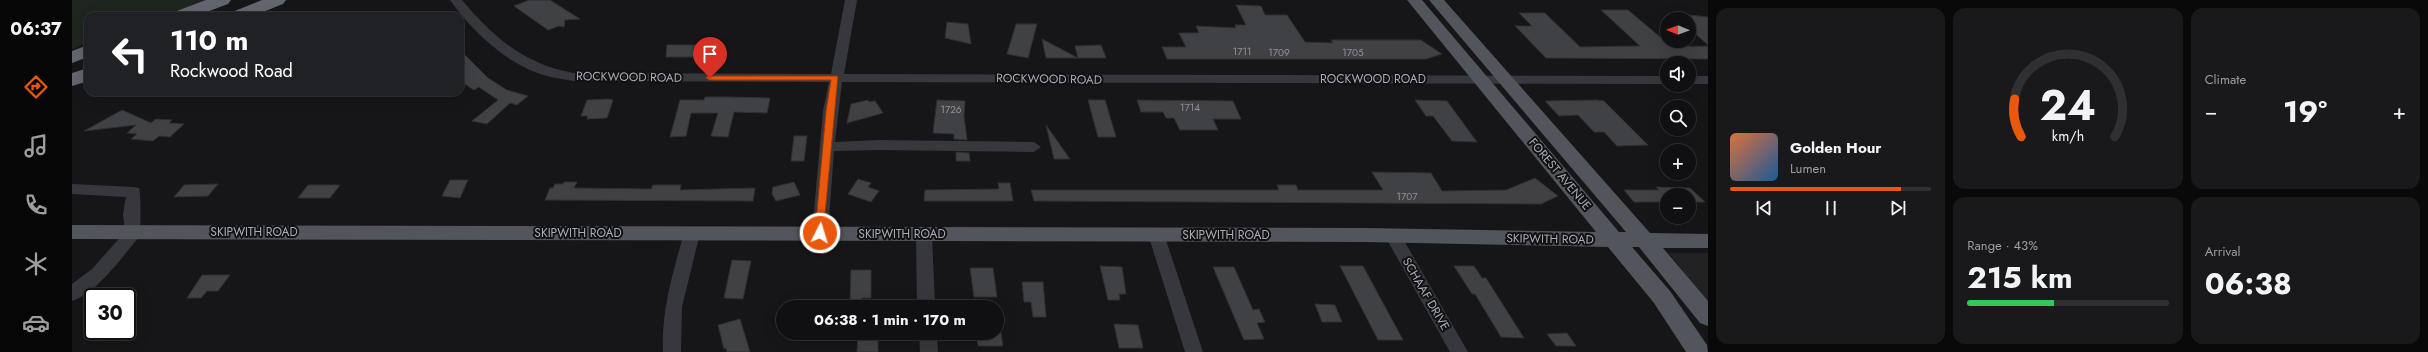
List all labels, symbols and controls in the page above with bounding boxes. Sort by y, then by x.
north arrow [1660,12,1696,48]
map controls [1660,12,1696,224]
text: 06:37 [10,16,62,42]
text: 110 m [170,20,248,61]
icon: left [104,28,156,80]
pin [693,37,727,78]
icon: arrive [699,43,721,65]
house number: 1711 [1233,44,1251,59]
house number: 1709 [1268,45,1290,60]
house number: 1705 [1342,45,1364,60]
button: sound [1660,56,1696,92]
text: Rockwood Road [170,58,293,84]
street label: ROCKWOOD ROAD [576,67,682,87]
street label: ROCKWOOD ROAD [996,69,1102,89]
street label: ROCKWOOD ROAD [1320,70,1426,88]
text: Climate [2205,70,2246,89]
icon: directions [22,73,50,101]
text: 24 [2040,74,2096,135]
text: 19° [2283,90,2327,133]
text: − [2205,95,2218,127]
text: + [2392,95,2406,127]
house number: 1714 [1180,100,1200,115]
button: search [1660,100,1696,136]
house number: 1726 [940,102,962,117]
text: km/h [2052,125,2084,145]
icon: music [22,132,50,160]
street label: FOREST AVENUE [1524,134,1596,214]
text: Golden Hour [1790,137,1882,159]
button: + [1660,144,1696,180]
text: Lumen [1790,159,1826,178]
button: − [1660,188,1696,224]
house number: 1707 [1397,189,1418,204]
icon: phone [22,191,50,219]
icon: previous [1753,197,1775,219]
icon: pause [1820,197,1842,219]
icon: next [1887,197,1909,219]
position arrow [799,212,841,254]
street label: SKIPWITH ROAD [210,223,298,241]
street label: SKIPWITH ROAD [534,224,622,242]
street label: SKIPWITH ROAD [858,225,946,243]
street label: SKIPWITH ROAD [1182,226,1270,244]
street label: SKIPWITH ROAD [1506,229,1594,249]
text: Range · 43% [1967,236,2038,255]
text: Arrival [2205,242,2241,261]
icon: climate [22,250,50,278]
street label: SCHAAF DRIVE [1398,254,1454,334]
text: 215 km [1967,256,2073,299]
text: 06:38 [2205,262,2292,305]
speed limit sign: 30 [84,288,136,340]
icon: car [22,309,50,337]
text: 06:38 · 1 min · 170 m [814,309,966,331]

